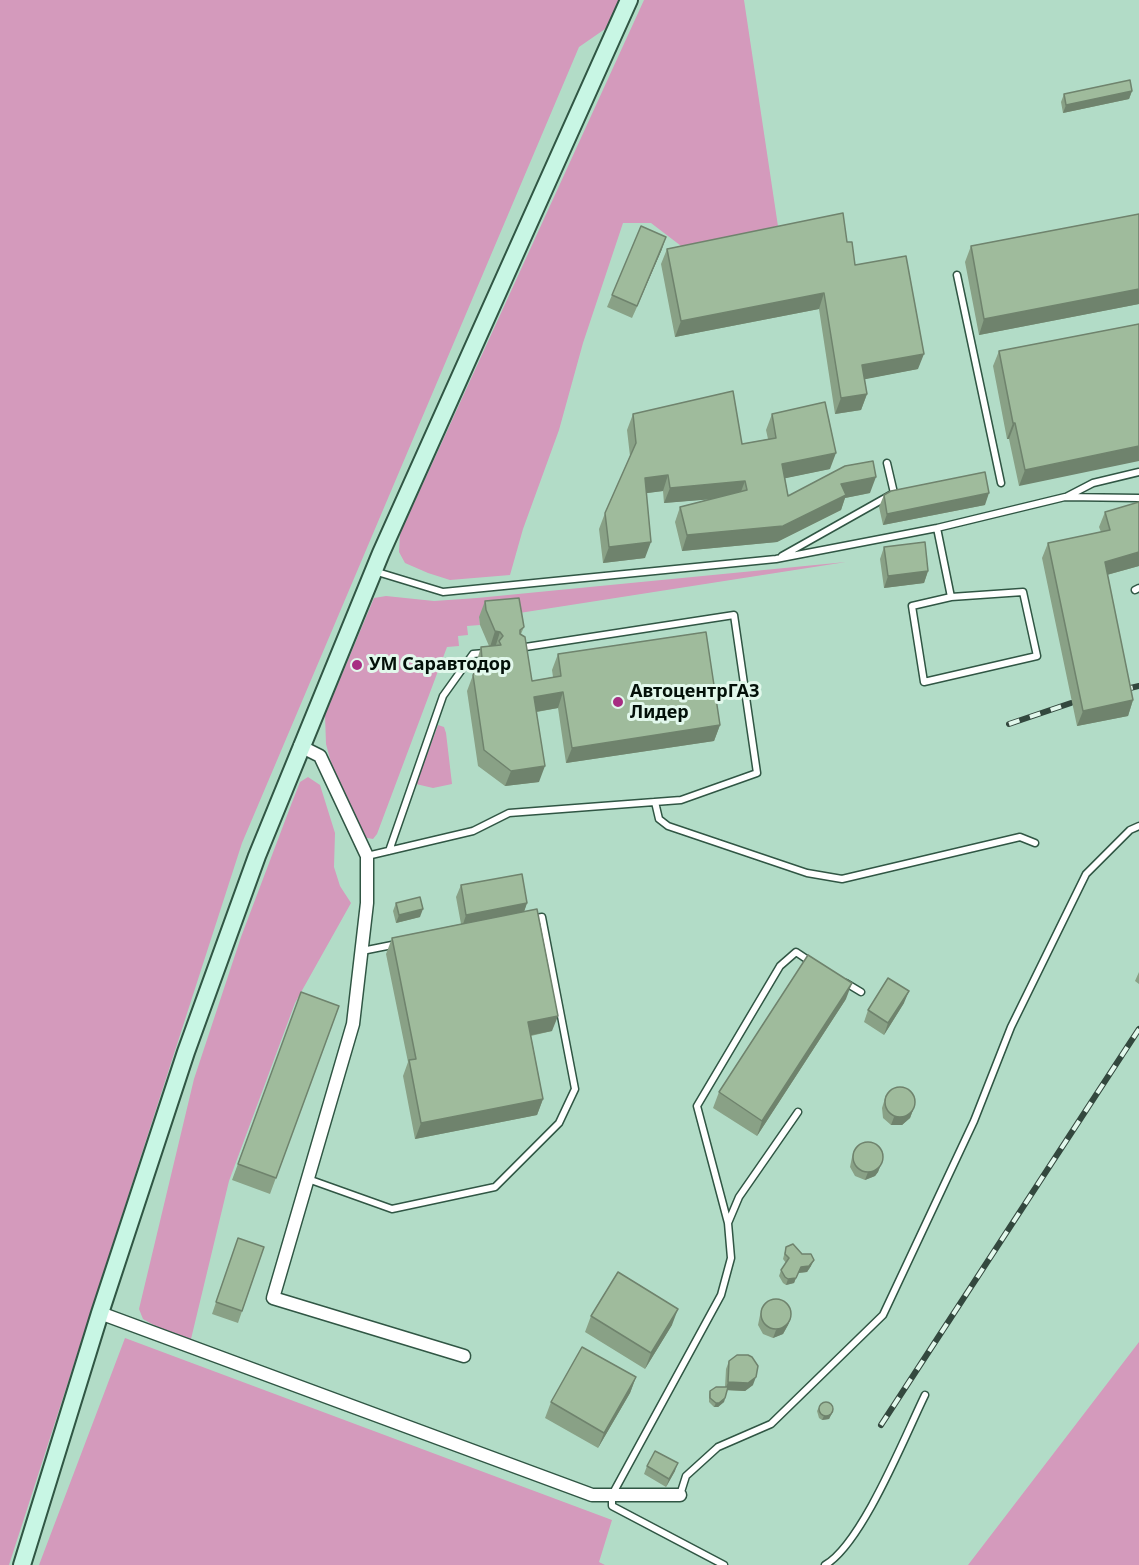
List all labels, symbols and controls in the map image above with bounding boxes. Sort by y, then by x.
place label: УМ Саравтодор [369,654,511,676]
marker: УМ Саравтодор [350,658,364,672]
place label: АвтоцентрГАЗ Лидер [630,681,760,724]
marker: АвтоцентрГАЗ Лидер [611,695,625,709]

